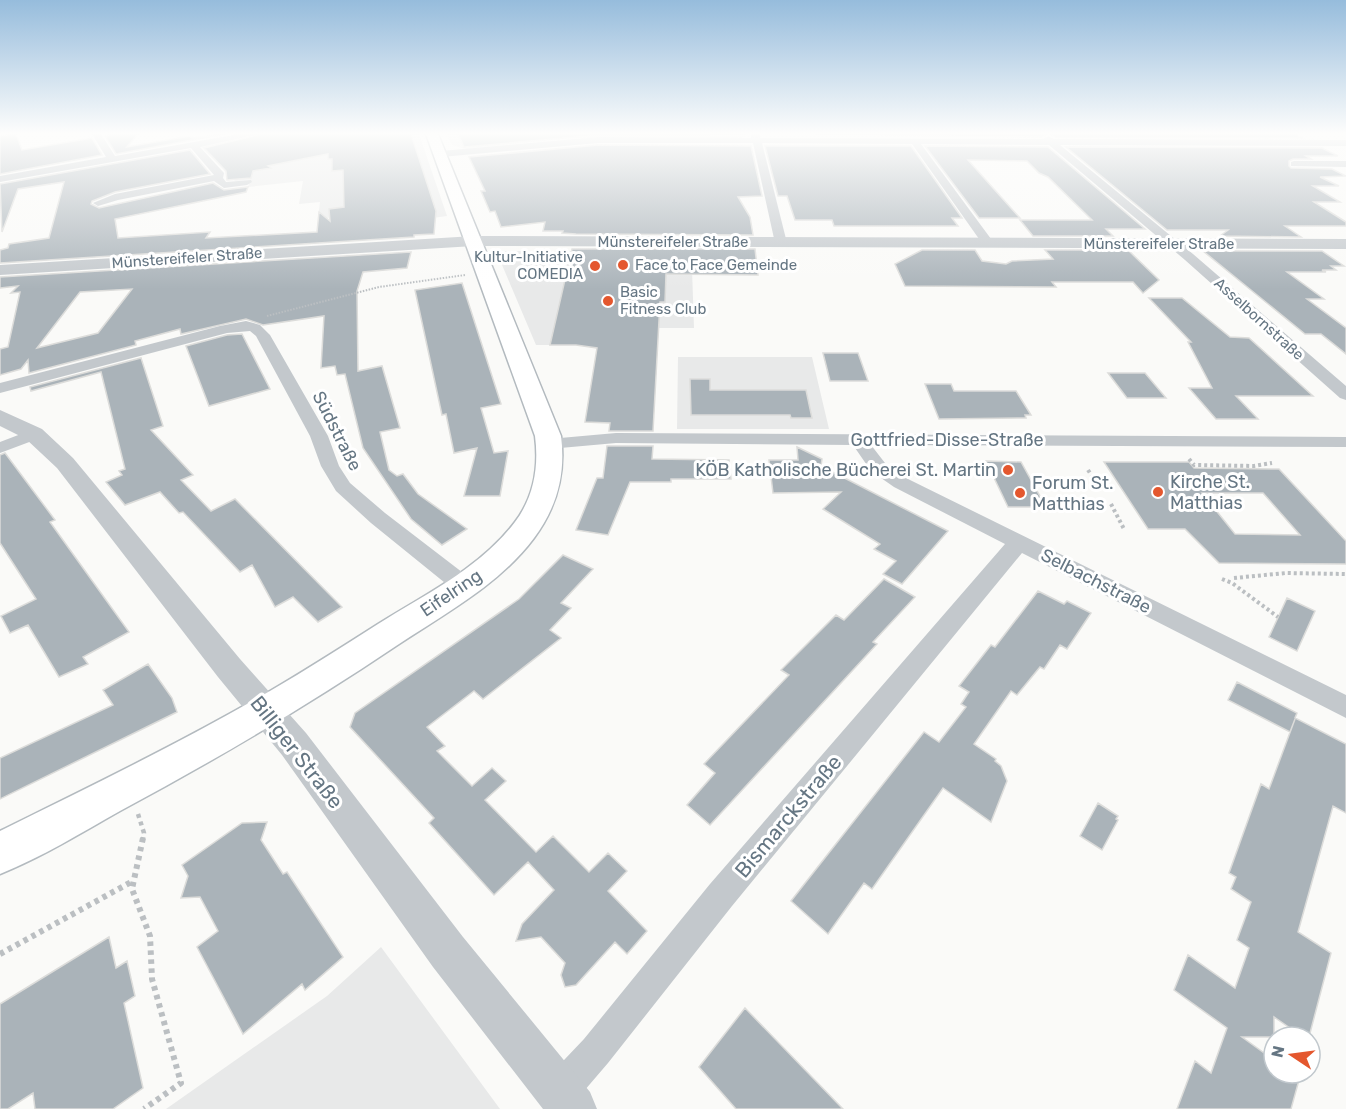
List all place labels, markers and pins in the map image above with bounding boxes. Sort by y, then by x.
place label: Kultur-Initiative COMEDIA [474,248,583,283]
place label: Face to Face Gemeinde [635,256,797,274]
marker: Face to Face Gemeinde [616,258,630,272]
marker: Kultur-Initiative COMEDIA [588,259,602,273]
place label: Basic Fitness Club [620,283,706,318]
marker: Basic Fitness Club [601,294,615,308]
place label: KÖB Katholische Bücherei St. Martin [695,459,996,481]
marker: KÖB Katholische Bücherei St. Martin [1001,463,1015,477]
place label: Kirche St. Matthias [1170,471,1250,514]
place label: Forum St. Matthias [1032,472,1114,515]
marker: Kirche St. Matthias [1151,485,1165,499]
marker: Forum St. Matthias [1013,486,1027,500]

